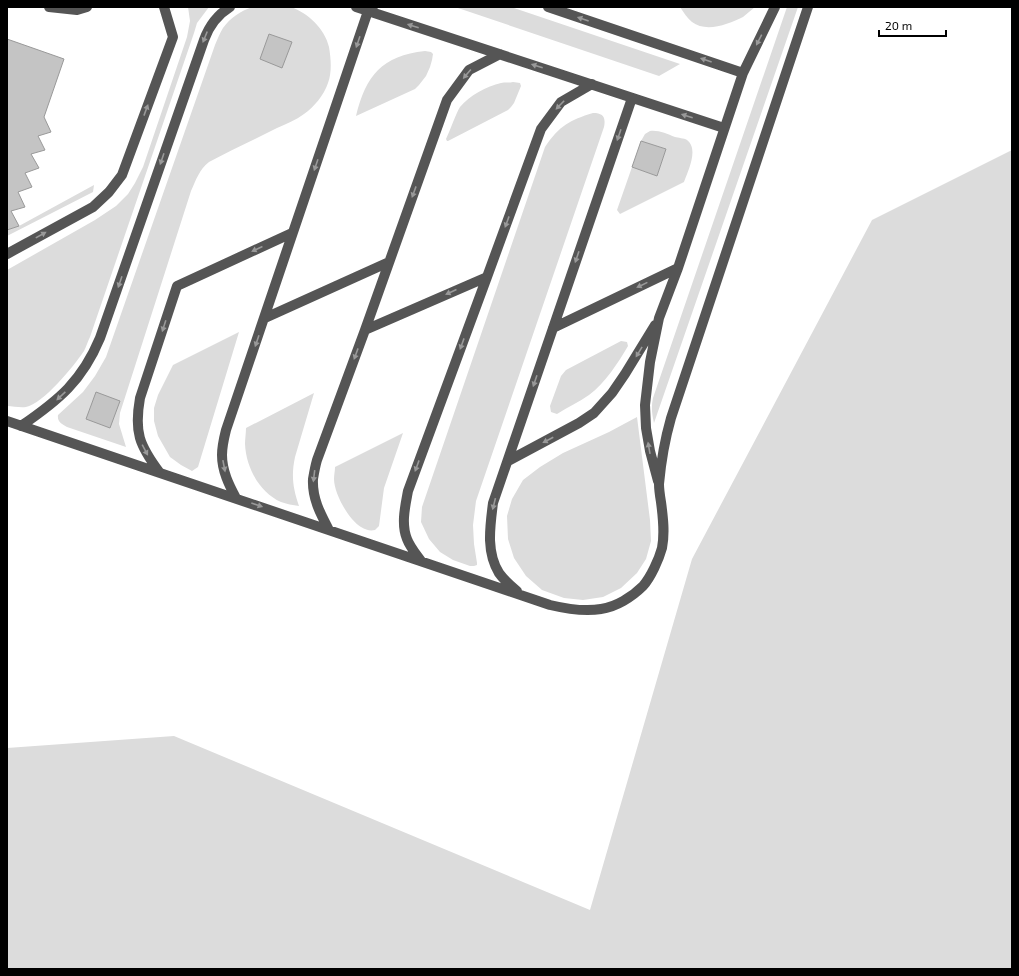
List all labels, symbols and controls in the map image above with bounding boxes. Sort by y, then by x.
scale bar [879,12,946,38]
one-way arrow [577,16,589,22]
text: 20 m [885,18,912,32]
one-way arrow [407,23,419,29]
one-way arrow [202,31,208,43]
one-way arrow [756,34,762,46]
one-way arrow [355,36,361,48]
one-way arrow [700,57,712,63]
one-way arrow [531,63,543,69]
one-way arrow [463,69,471,79]
one-way arrow [555,100,565,110]
one-way arrow [144,103,150,115]
one-way arrow [681,112,693,118]
one-way arrow [616,129,622,141]
one-way arrow [159,154,165,166]
one-way arrow [312,159,318,171]
one-way arrow [411,186,417,198]
one-way arrow [504,217,510,229]
one-way arrow [35,232,47,239]
one-way arrow [251,246,263,252]
one-way arrow [574,252,580,264]
one-way arrow [117,277,123,289]
one-way arrow [637,282,648,288]
one-way arrow [445,290,457,296]
one-way arrow [160,320,166,332]
one-way arrow [254,336,260,348]
one-way arrow [459,339,465,351]
one-way arrow [635,347,643,357]
one-way arrow [353,348,359,360]
one-way arrow [532,375,538,387]
one-way arrow [56,391,66,401]
one-way arrow [542,437,553,443]
one-way arrow [646,442,652,454]
one-way arrow [141,444,148,456]
one-way arrow [221,459,227,472]
one-way arrow [413,461,419,473]
one-way arrow [311,470,317,482]
one-way arrow [490,497,496,510]
one-way arrow [252,503,264,509]

